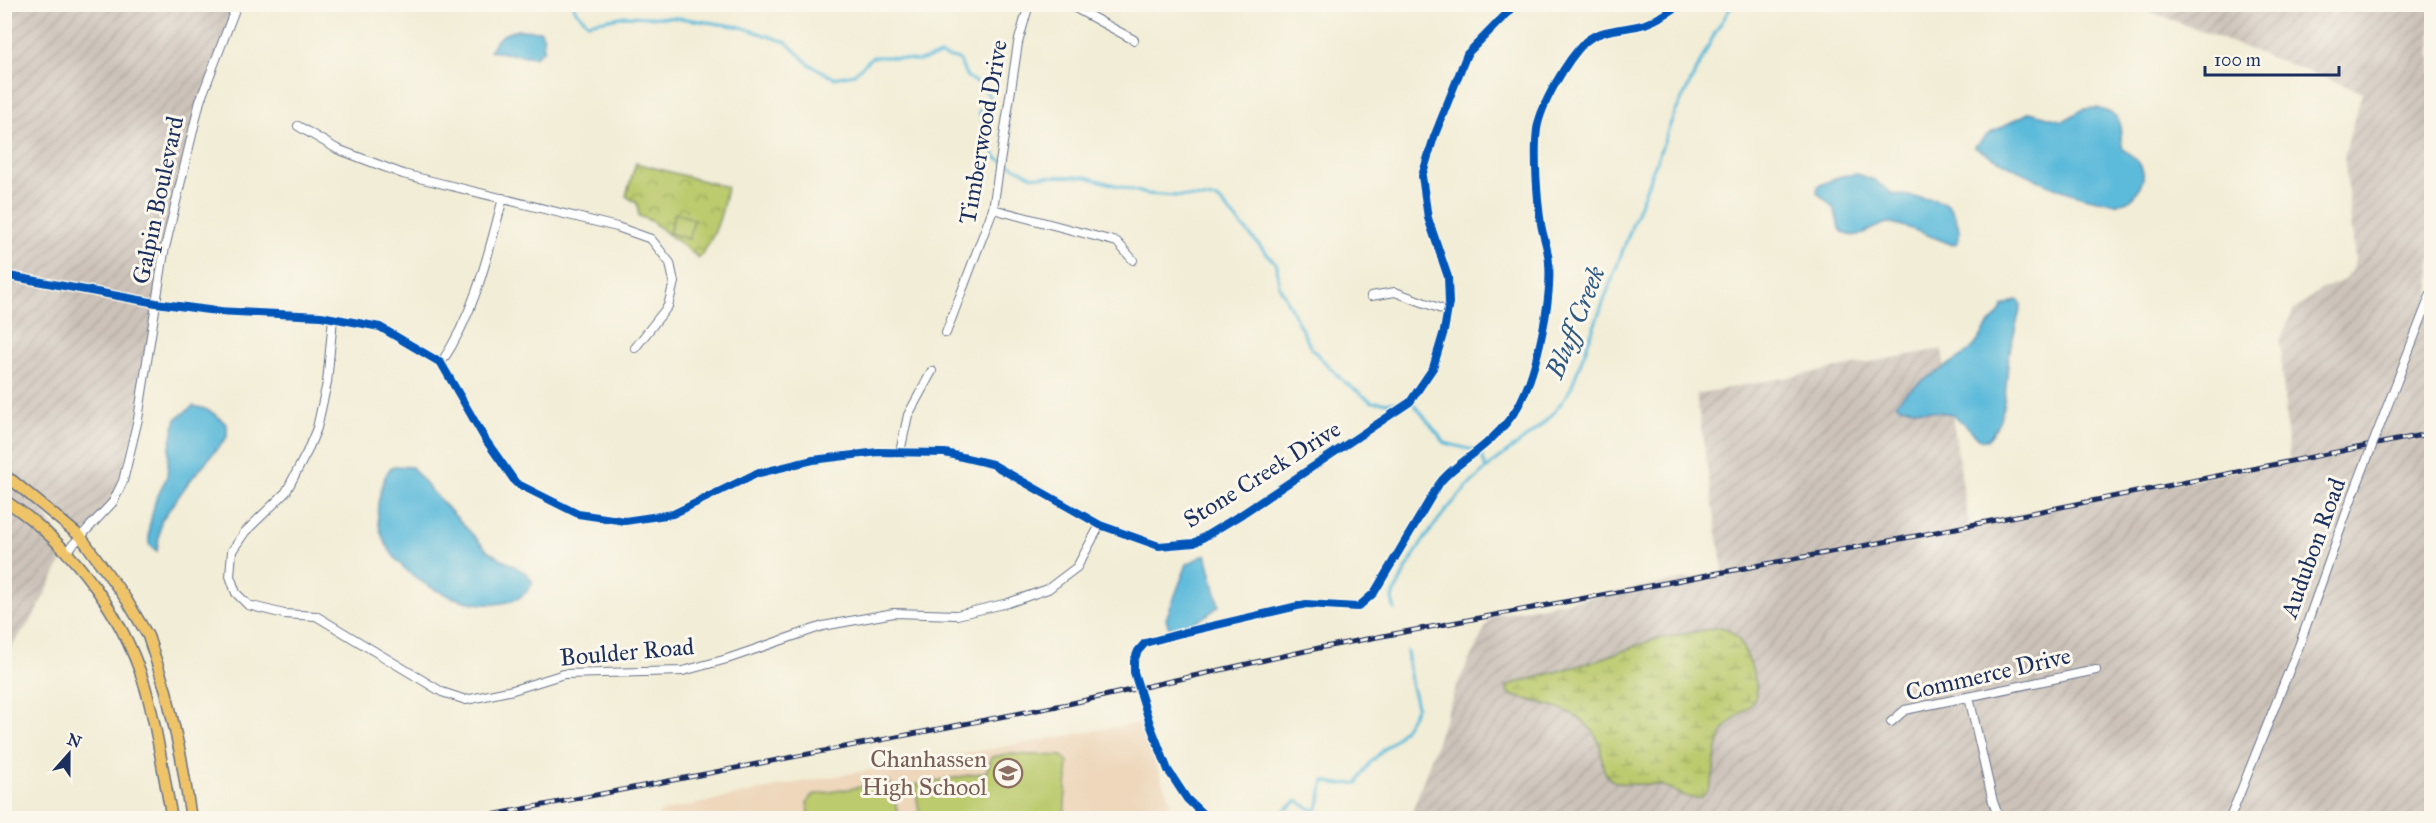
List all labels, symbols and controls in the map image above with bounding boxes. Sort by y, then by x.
street label: Timberwood Drive [952,37,1014,227]
scale bar [2205,39,2338,77]
text: 100 m [2214,49,2261,71]
street label: Galpin Boulevard [126,113,190,287]
water label: Bluff Creek [1538,261,1614,384]
street label: Stone Creek Drive [1178,414,1346,534]
street label: Audubon Road [2273,474,2352,623]
street label: Boulder Road [559,631,695,673]
street label: Commerce Drive [1903,640,2073,708]
north arrow [39,724,99,784]
text: N [64,729,84,752]
place label: Chanhassen High School [862,744,988,802]
school or university icon: Chanhassen High School [992,757,1024,789]

